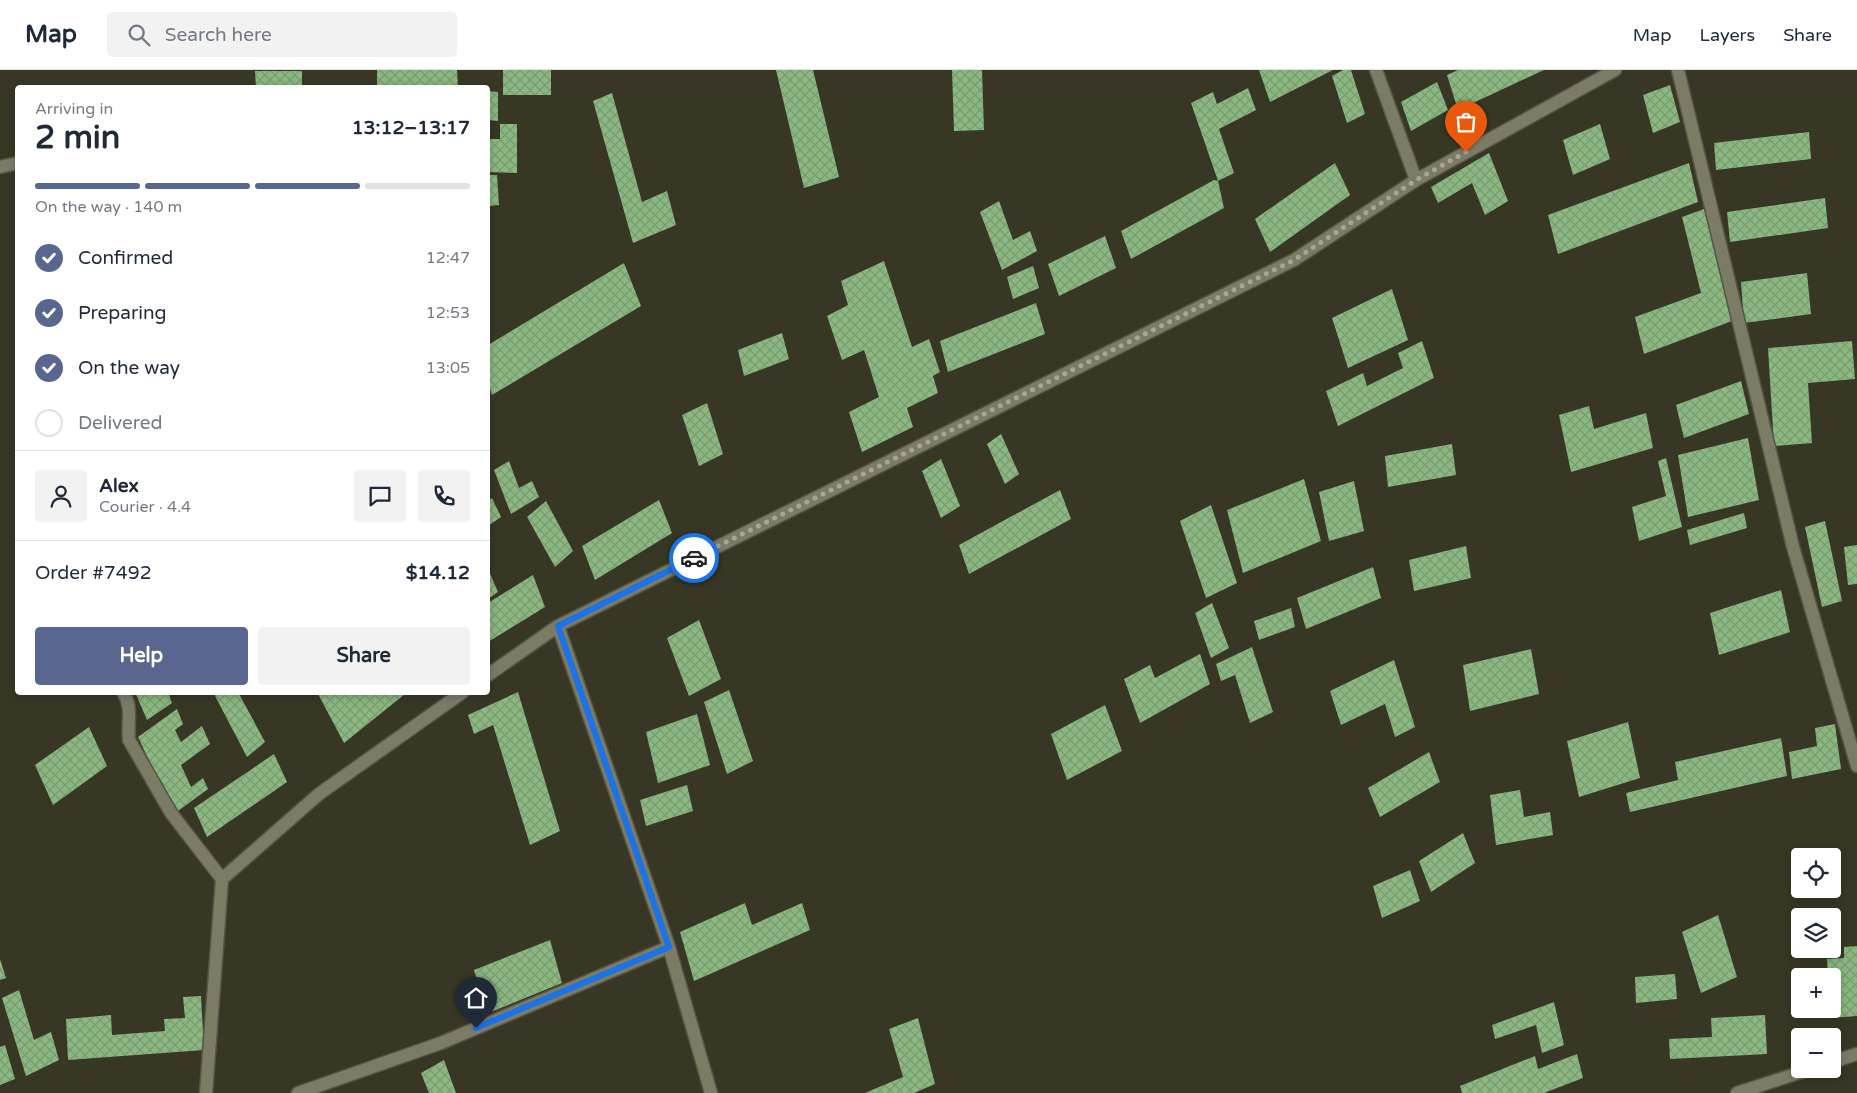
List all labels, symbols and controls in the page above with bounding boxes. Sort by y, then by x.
search box [107,12,457,57]
text: Map [25,20,77,49]
icon: search [125,21,153,49]
text: Search here [165,24,272,46]
text: Map [1633,24,1672,46]
text: Layers [1700,24,1755,46]
text: Share [1783,24,1832,46]
text: Arriving in [35,99,113,119]
pin [1445,101,1487,152]
icon: bag [1452,108,1480,136]
text: 13:12–13:17 [352,117,470,139]
text: 2 min [35,119,120,157]
text: On the way · 140 m [35,197,182,217]
icon: check [35,244,63,272]
text: Confirmed [78,247,173,269]
text: 12:47 [426,248,470,268]
icon: check [35,299,63,327]
text: Preparing [78,302,167,324]
text: 12:53 [426,303,470,323]
icon: check [35,354,63,382]
text: On the way [78,357,180,379]
text: 13:05 [426,358,470,378]
text: Delivered [78,412,163,434]
button: person [35,470,87,522]
button: chat [354,470,406,522]
button: phone [418,470,470,522]
text: Alex [99,475,139,497]
text: Courier · 4.4 [99,497,191,517]
courier [669,533,719,583]
icon: car [680,544,708,572]
text: Order #7492 [35,562,152,584]
text: $14.12 [406,562,470,584]
button: Help [35,627,248,685]
button: Share [258,627,470,685]
map controls [1791,848,1841,1078]
button: locate [1791,848,1841,898]
button: layers [1791,908,1841,958]
button: + [1791,968,1841,1018]
pin [455,977,497,1028]
icon: home [462,984,490,1012]
button: − [1791,1028,1841,1078]

